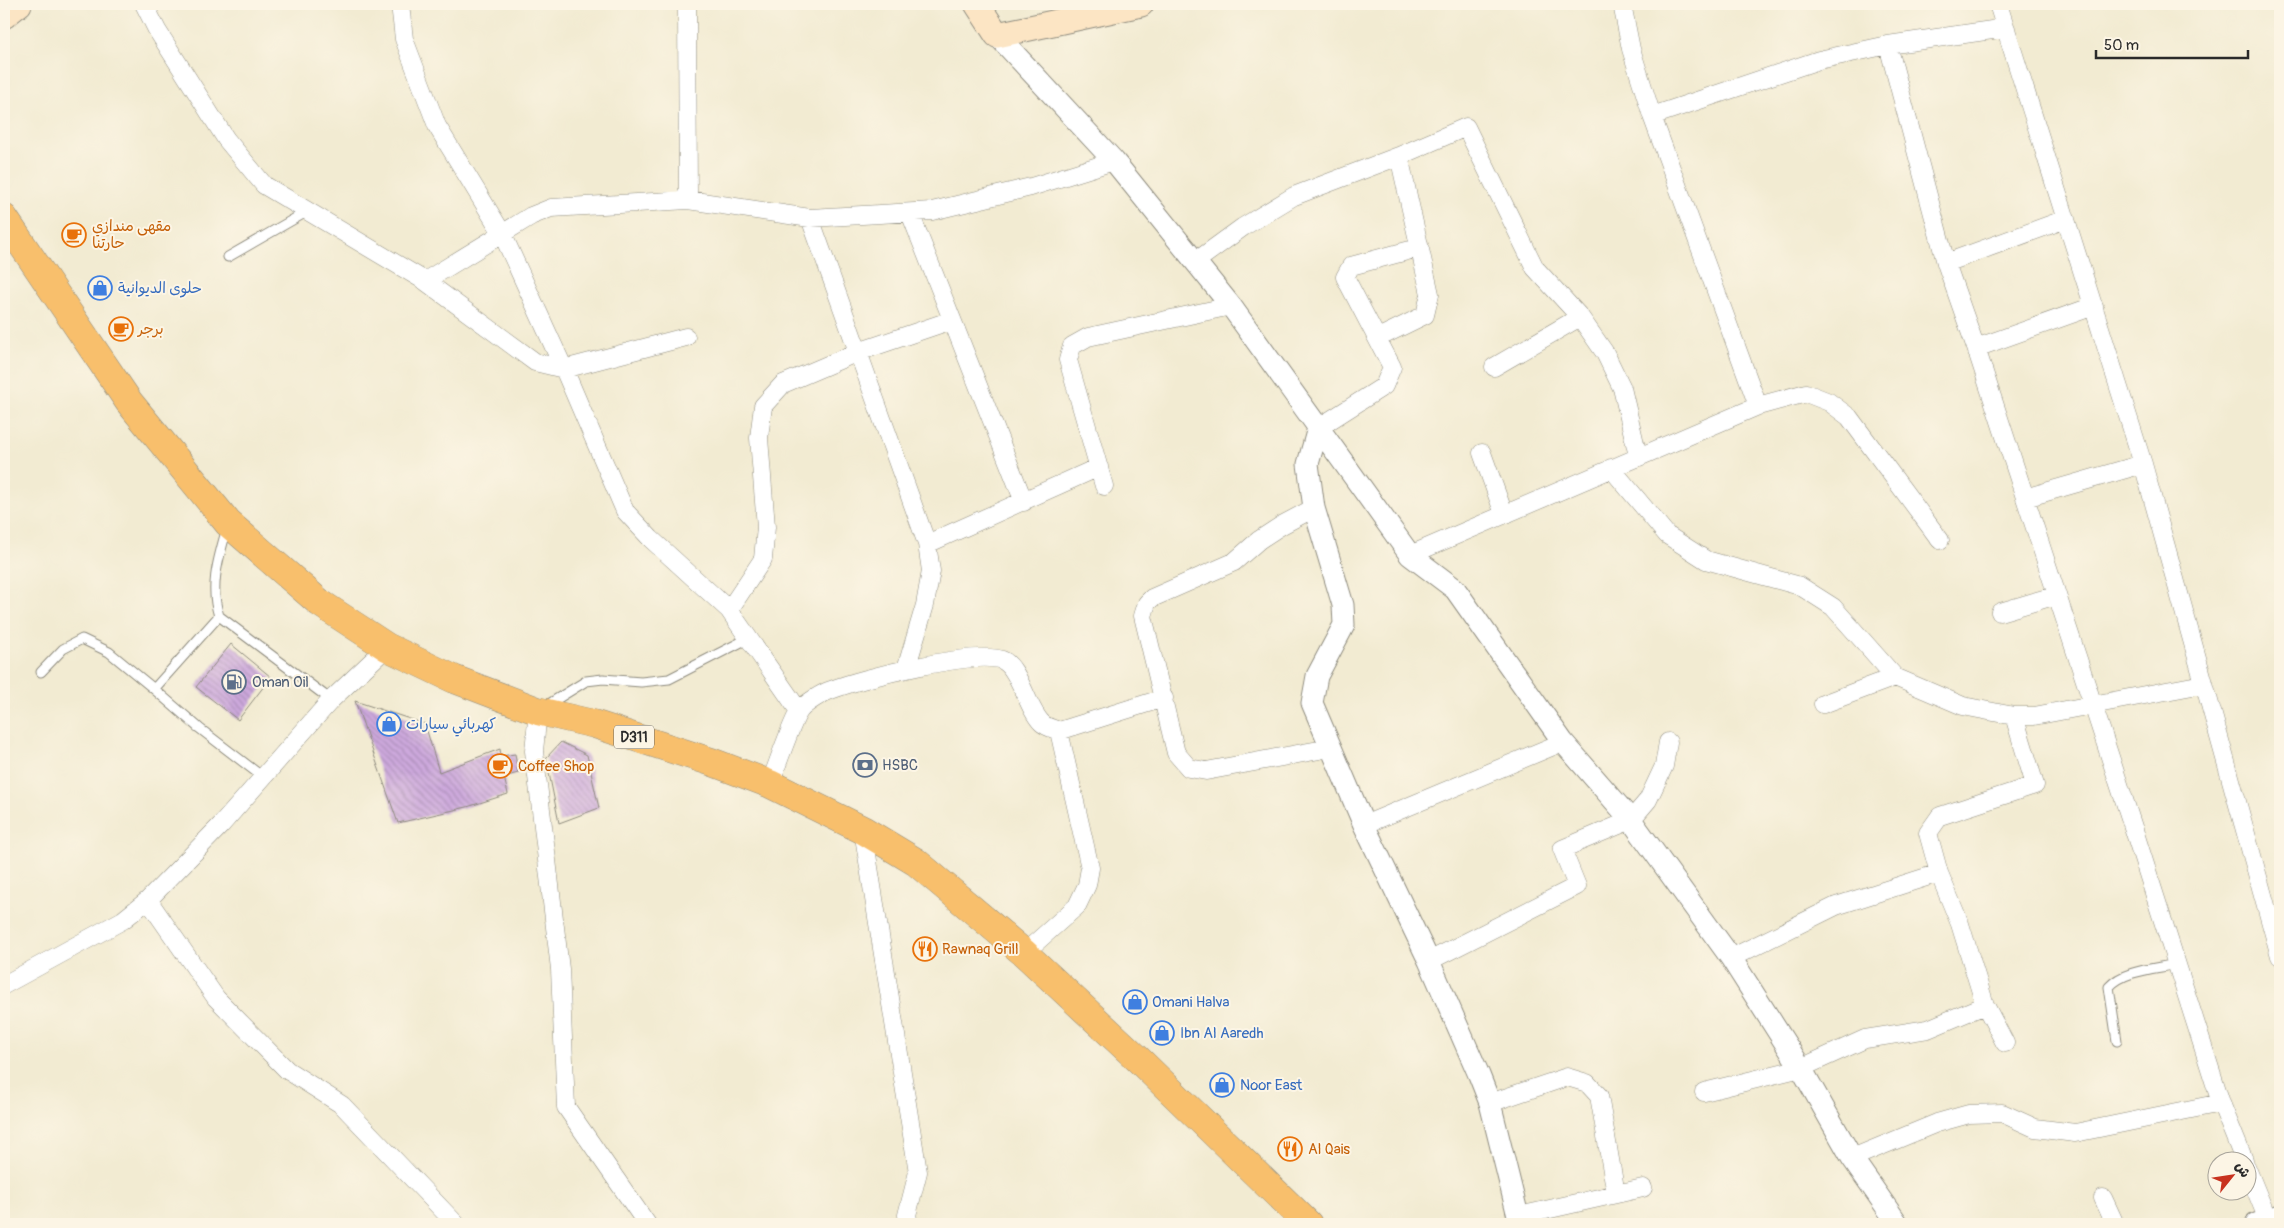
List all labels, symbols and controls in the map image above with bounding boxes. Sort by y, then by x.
scale bar [2096,28,2249,60]
text: 50 m [2104,36,2139,55]
place label: مقهى مندازي حارتنا [92,217,171,253]
cafe icon: مقهى مندازي حارتنا [61,222,87,248]
shop icon: حلوى الديوانية [87,275,113,301]
place label: حلوى الديوانية [118,279,202,298]
cafe icon: برجر [108,316,134,342]
place label: برجر [136,320,164,339]
fuel station icon: Oman Oil [221,669,247,695]
place label: Oman Oil [252,673,309,692]
shop icon: كهربائي سيارات [376,711,402,737]
place label: كهربائي سيارات [406,715,496,737]
road number: D311 [614,726,654,749]
bank icon: HSBC [852,752,878,778]
cafe icon: Coffee Shop [487,753,513,779]
place label: HSBC [882,756,918,775]
place label: Coffee Shop [518,757,594,776]
restaurant icon: Rawnaq Grill [912,936,938,962]
place label: Rawnaq Grill [942,940,1019,959]
shop icon: Omani Halva [1122,989,1148,1015]
place label: Omani Halva [1152,993,1230,1012]
shop icon: Ibn Al Aaredh [1149,1020,1175,1046]
place label: Ibn Al Aaredh [1180,1024,1263,1043]
shop icon: Noor East [1209,1072,1235,1098]
place label: Noor East [1240,1076,1303,1095]
restaurant icon: Al Qais [1277,1136,1303,1162]
place label: Al Qais [1308,1140,1350,1159]
north arrow [2206,1150,2256,1200]
text: ش [2232,1159,2254,1181]

